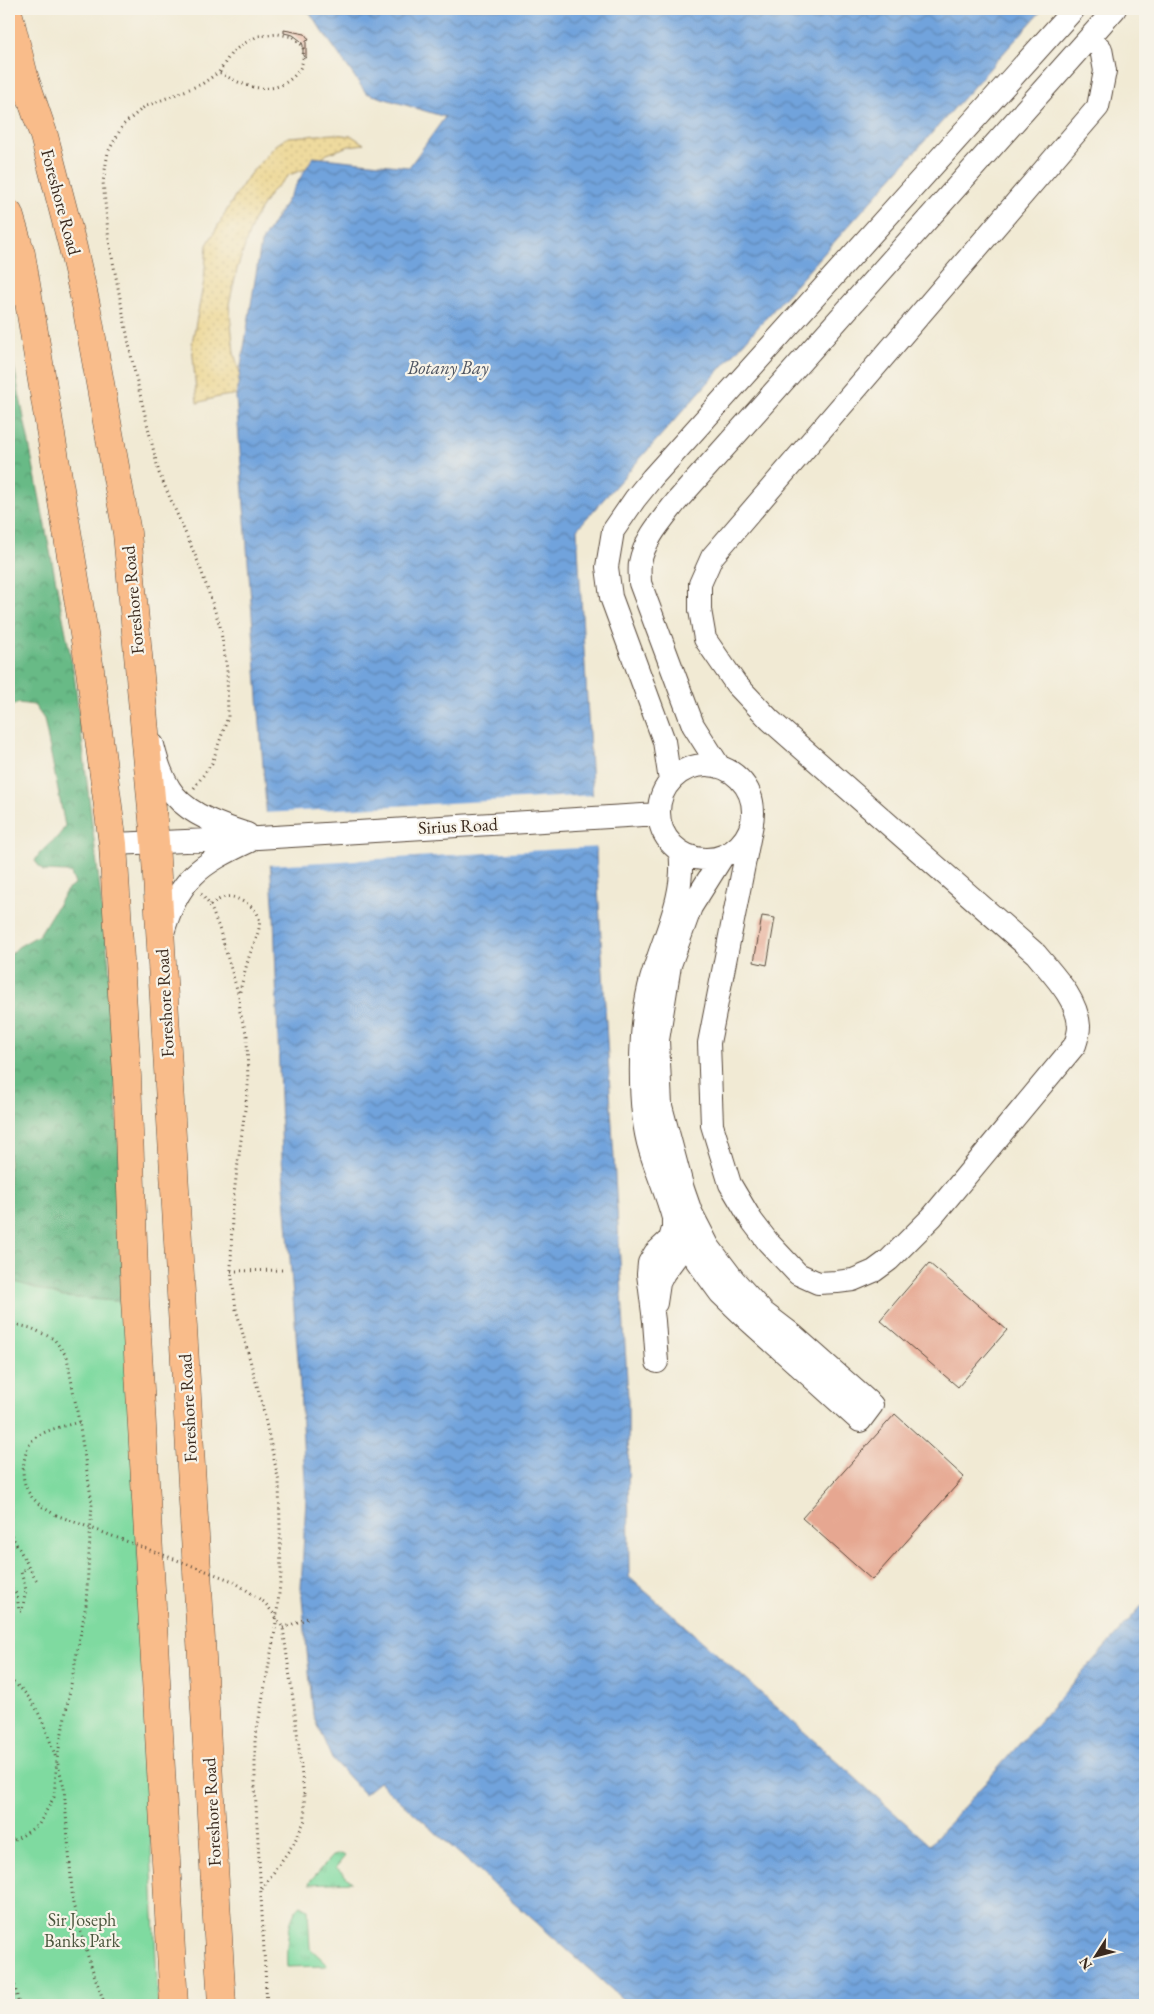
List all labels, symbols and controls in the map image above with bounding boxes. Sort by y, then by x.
street label: Foreshore Road [36,146,87,258]
water label: Botany Bay [406,355,489,380]
street label: Foreshore Road [116,544,149,655]
street label: Sirius Road [418,812,499,839]
street label: Foreshore Road [150,947,179,1058]
street label: Foreshore Road [173,1352,202,1463]
street label: Foreshore Road [197,1756,226,1867]
park label: Sir Joseph Banks Park [44,1908,120,1952]
north arrow [1072,1932,1122,1982]
text: N [1074,1953,1096,1974]

